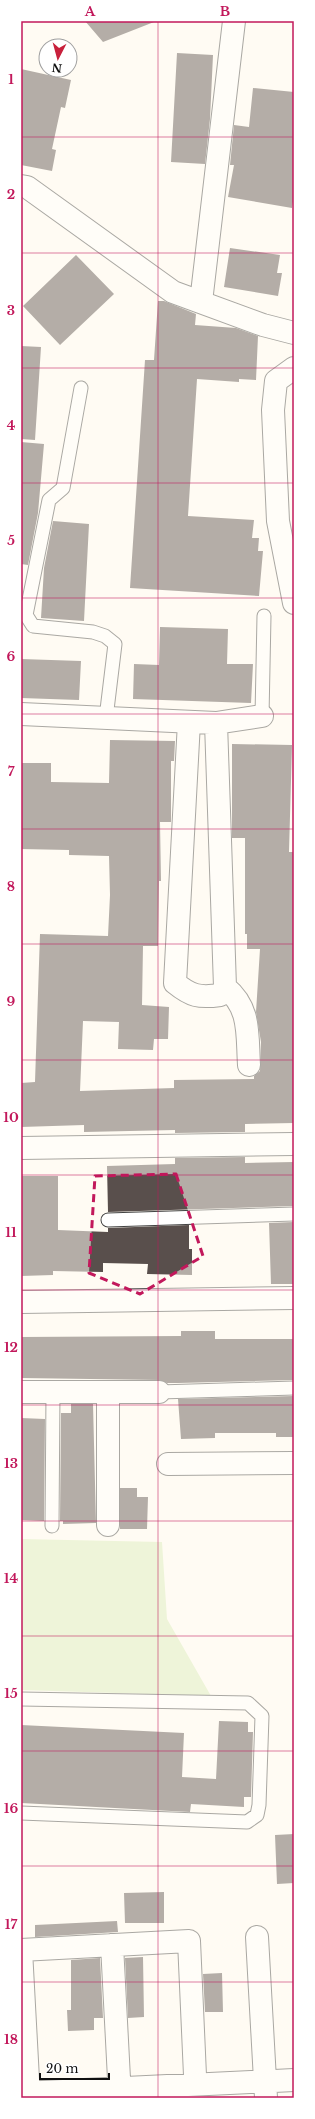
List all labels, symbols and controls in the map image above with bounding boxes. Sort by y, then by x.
text: A [84,3,96,20]
text: B [220,3,230,20]
north arrow [38,38,78,78]
text: N [50,60,63,75]
text: 1 [8,71,14,88]
text: 2 [7,186,15,203]
text: 3 [7,302,15,319]
text: 4 [7,417,16,434]
text: 5 [7,532,15,549]
text: 6 [7,648,16,665]
text: 7 [8,763,15,780]
text: 8 [7,878,15,895]
text: 9 [7,993,16,1010]
text: 10 [3,1109,19,1126]
text: 11 [5,1224,17,1241]
text: 12 [4,1339,18,1356]
text: 13 [4,1455,18,1472]
text: 14 [4,1570,19,1587]
text: 15 [4,1685,18,1702]
text: 16 [4,1800,18,1817]
text: 17 [5,1916,17,1933]
text: 18 [4,2031,18,2048]
scale bar [40,2055,109,2081]
text: 20 m [46,2061,78,2076]

